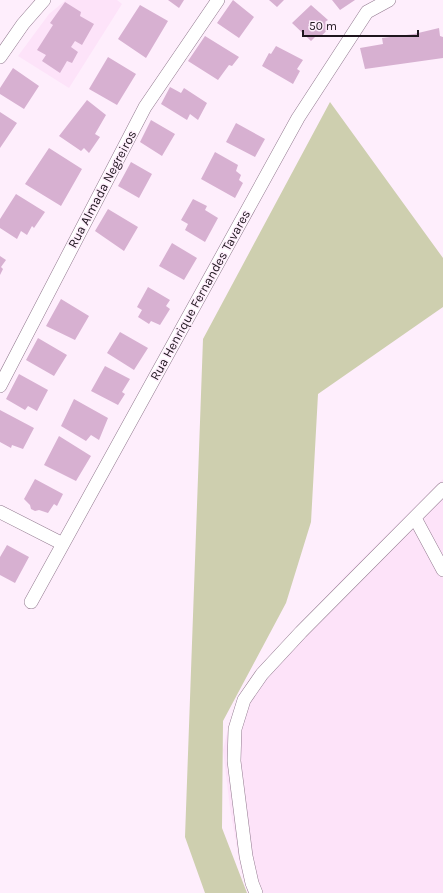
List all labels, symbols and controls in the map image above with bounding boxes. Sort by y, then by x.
scale bar [303,12,418,38]
text: 50 m [309,19,337,33]
street label: Rua Almada Negreiros [65,127,140,250]
street label: Rua Henrique Fernandes Tavares [147,207,254,383]

